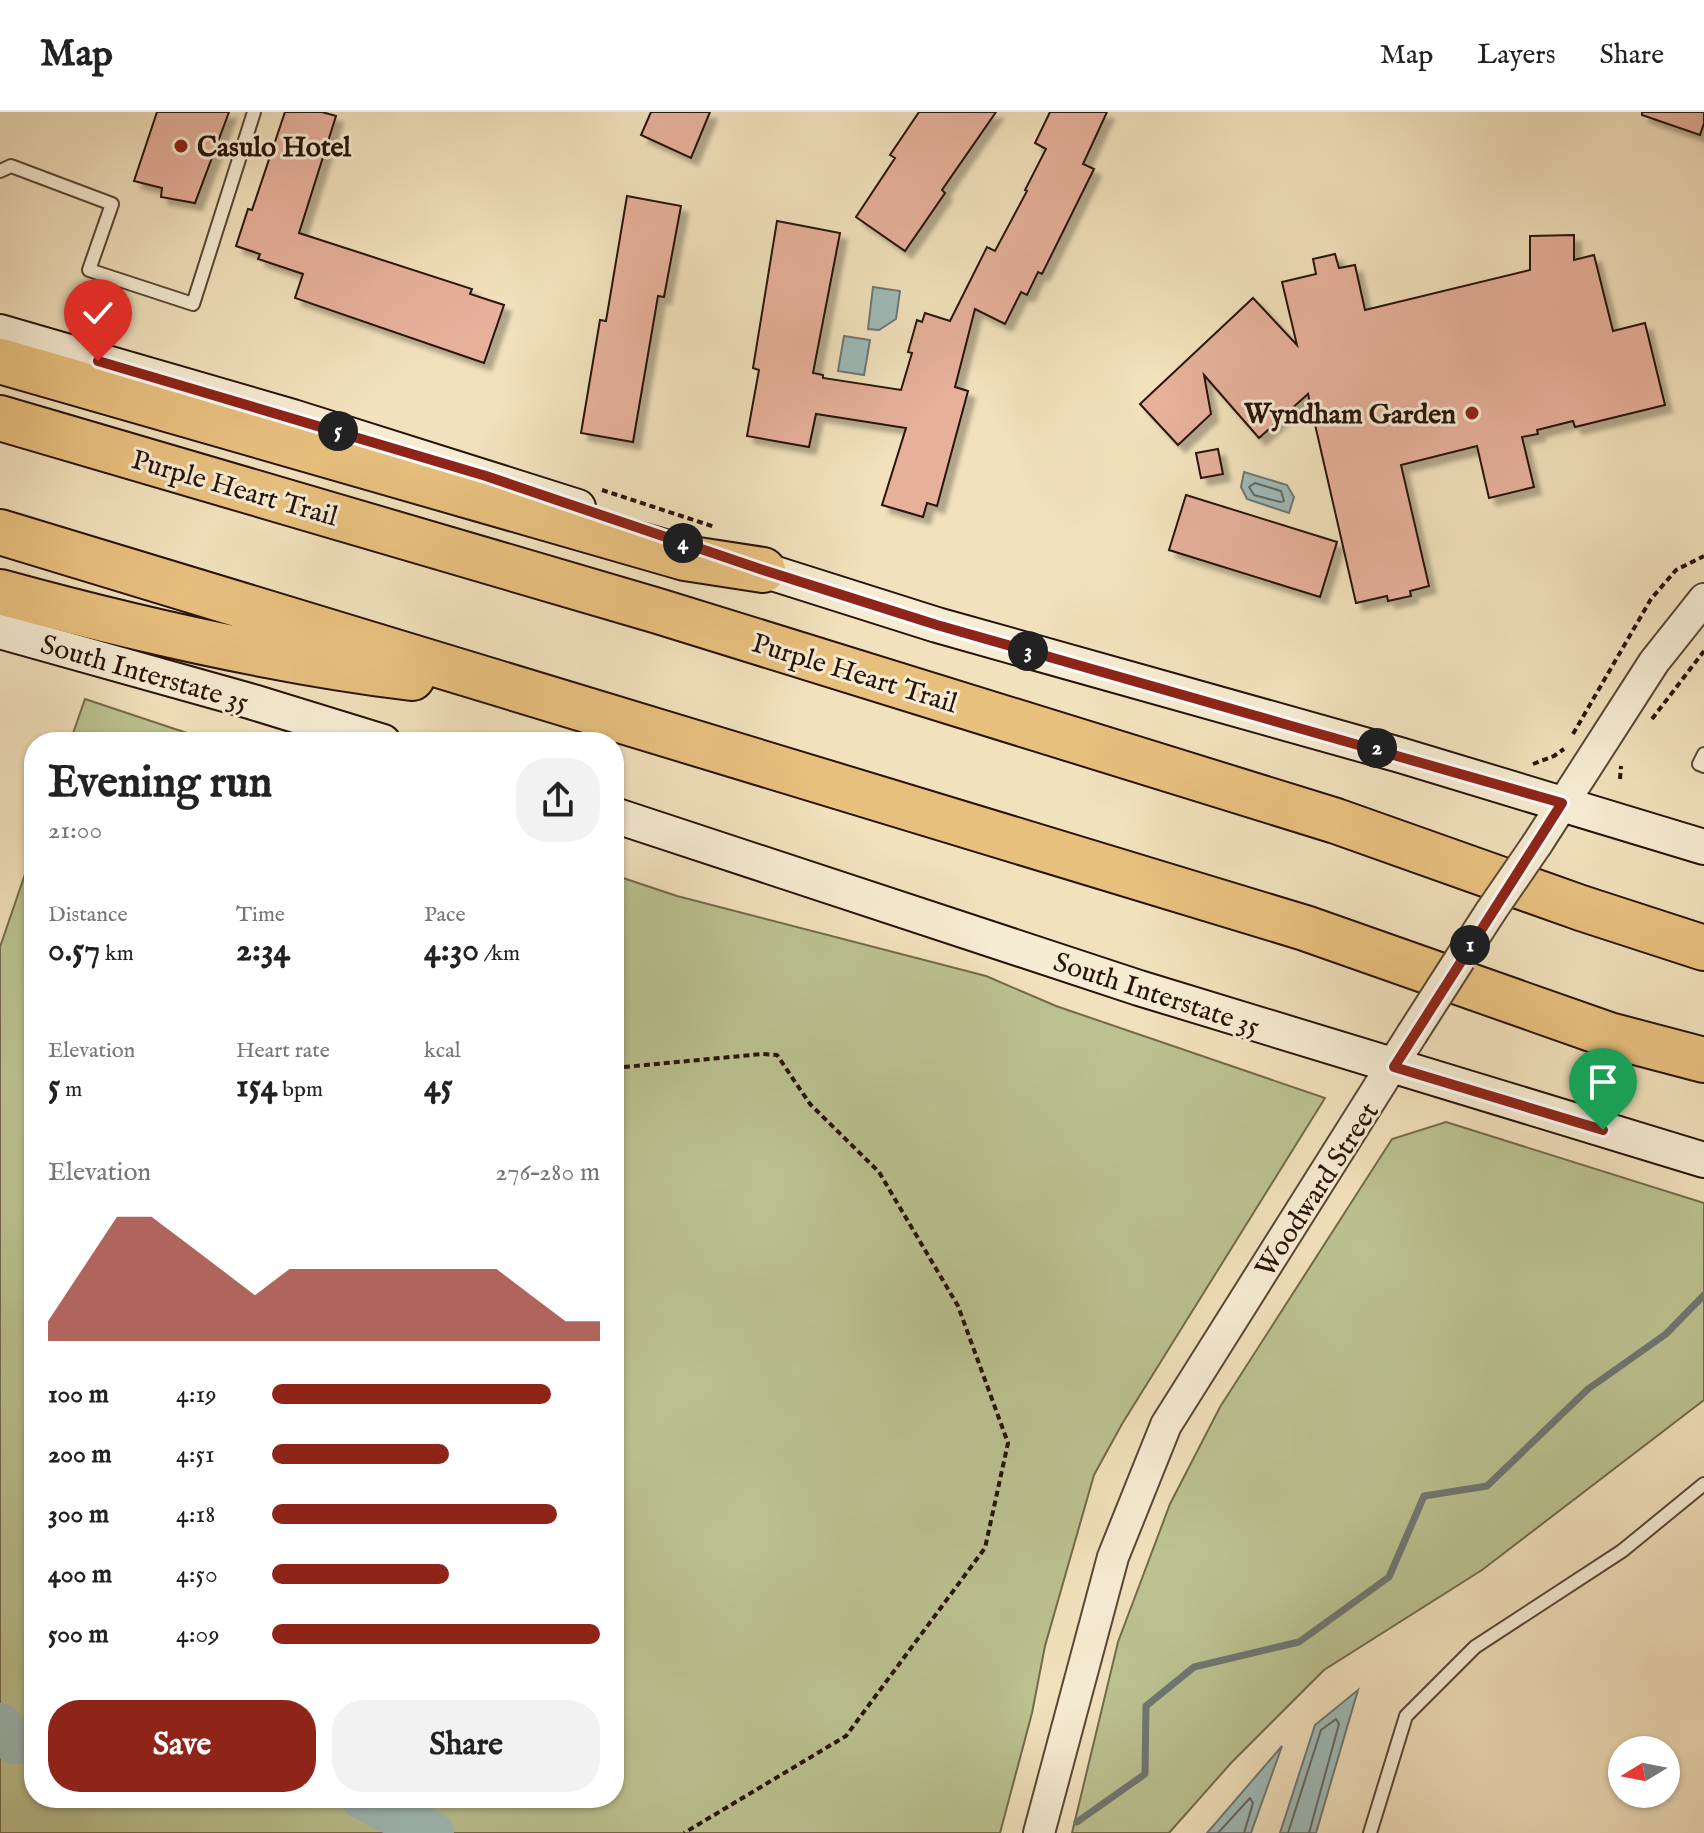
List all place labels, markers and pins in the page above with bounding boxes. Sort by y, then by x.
place label: Casulo Hotel [197,131,352,166]
marker: Casulo Hotel [172,137,190,155]
pin [64,279,132,361]
place label: Wyndham Garden [1243,398,1456,433]
marker: Wyndham Garden [1463,404,1481,422]
pin: 5 [318,411,358,451]
pin: 4 [663,523,703,563]
pin: 3 [1008,631,1048,671]
pin: 2 [1357,728,1397,768]
pin: 1 [1450,925,1490,965]
pin [1569,1048,1637,1130]

